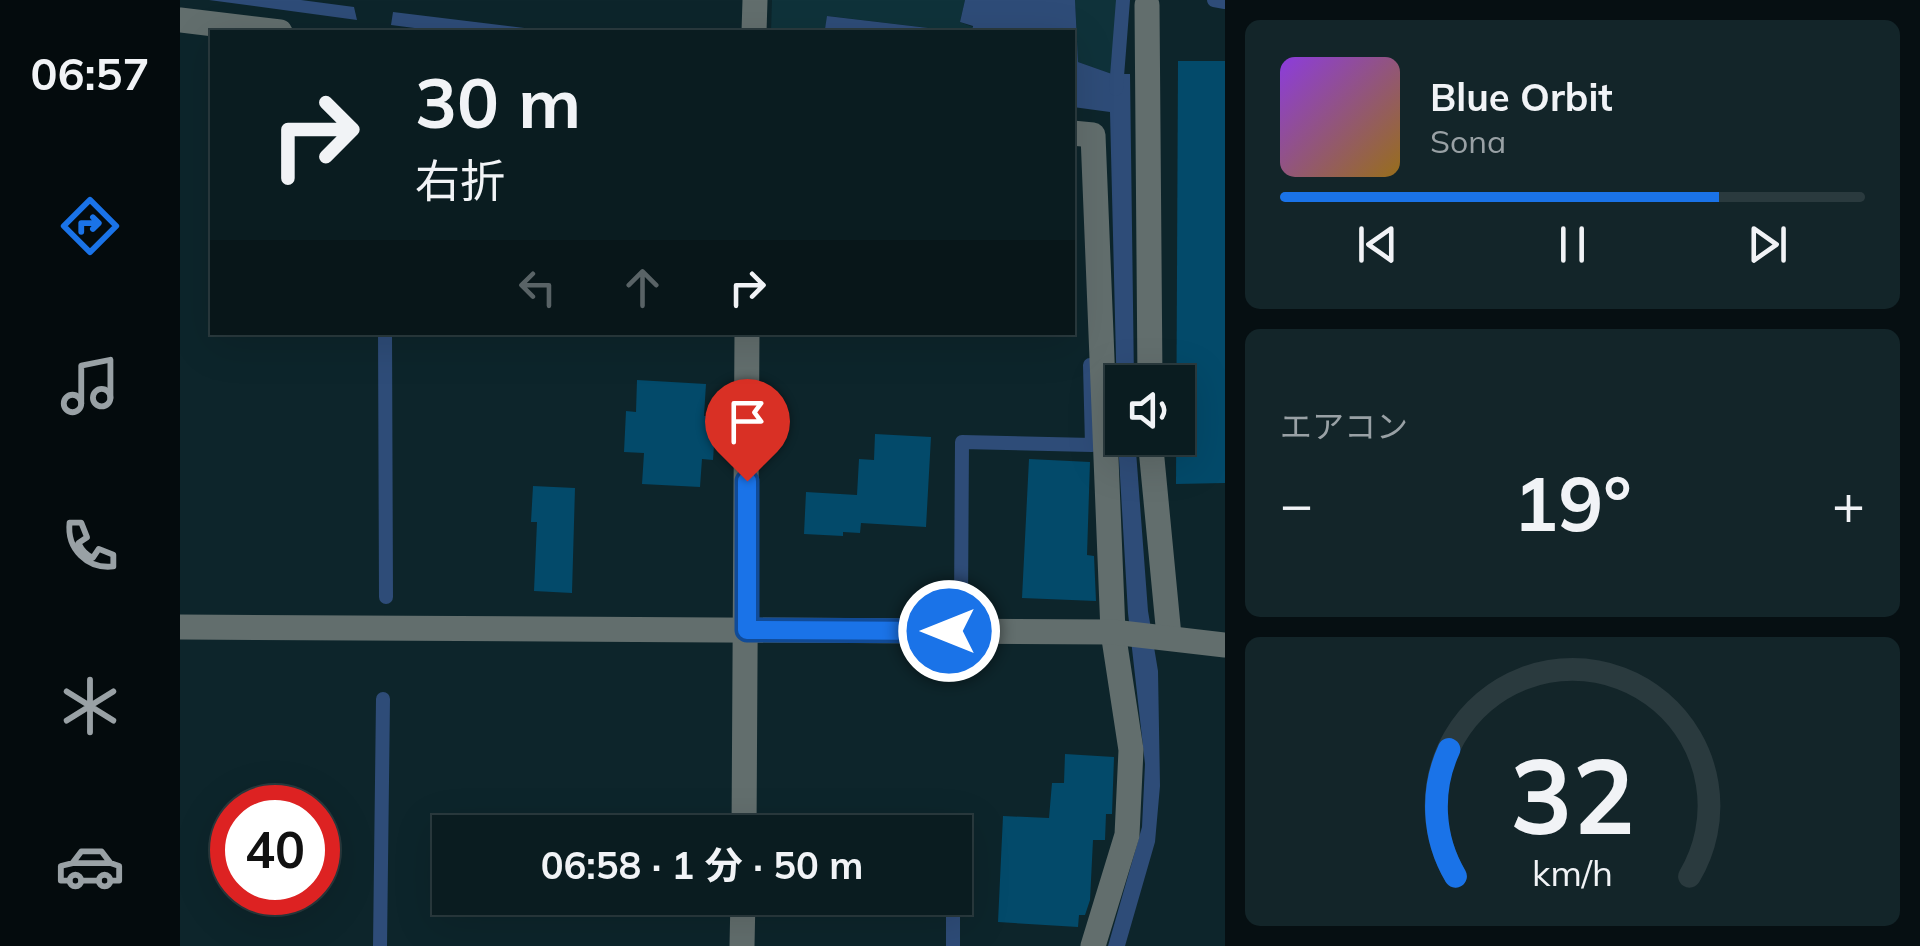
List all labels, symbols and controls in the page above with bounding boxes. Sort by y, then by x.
text: 06:57 [30,45,150,101]
text: 30 m [415,58,581,146]
icon: right [250,70,380,200]
text: Blue Orbit [1430,73,1613,121]
text: Sona [1430,121,1506,161]
text: 右折 [415,152,505,208]
icon: directions [55,191,125,261]
icon: previous [1350,217,1405,272]
icon: pause [1545,217,1600,272]
icon: next [1740,217,1795,272]
icon: left [510,260,565,315]
icon: ahead [615,260,670,315]
icon: right [720,260,775,315]
icon: music [55,351,125,421]
map controls [1105,365,1195,455]
button: sound [1105,365,1195,455]
pin [705,379,790,482]
icon: arrive [720,394,775,449]
text: エアコン [1280,406,1408,446]
text: 19° [1513,456,1632,550]
text: − [1280,469,1313,538]
text: + [1832,469,1865,538]
icon: phone [55,511,125,581]
position arrow [897,579,1001,683]
icon: climate [55,671,125,741]
text: 32 [1510,729,1635,860]
speed limit sign: 40 [210,785,340,915]
icon: car [55,831,125,901]
text: 06:58 · 1 分 · 50 m [541,841,863,889]
text: km/h [1532,850,1613,895]

